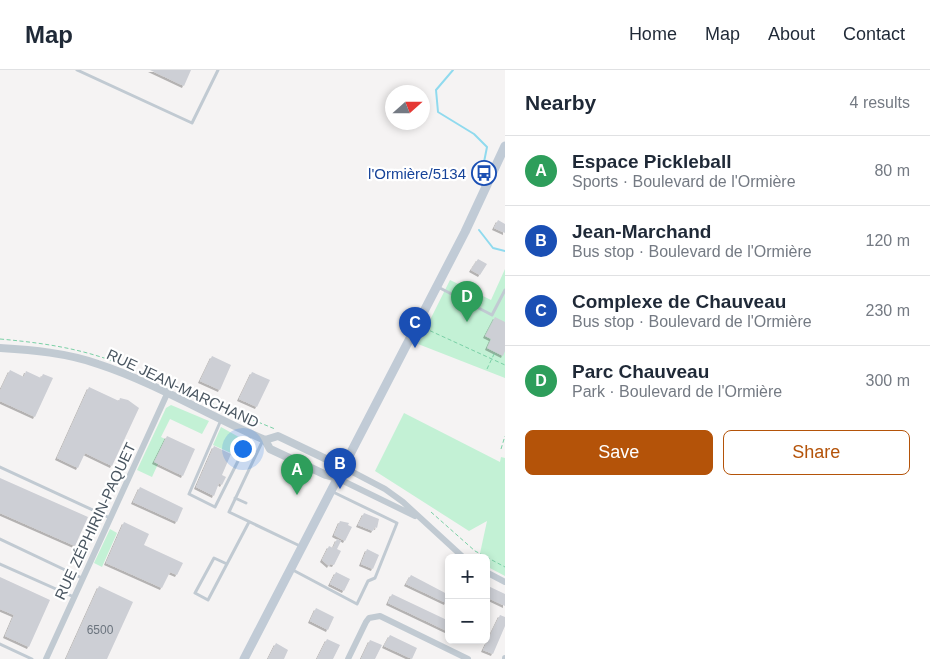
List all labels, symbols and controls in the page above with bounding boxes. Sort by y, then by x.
text: Map [25,21,73,48]
text: Home [629,24,677,44]
text: Map [705,24,740,44]
text: About [768,24,815,44]
text: Contact [843,24,905,44]
north arrow [385,85,430,130]
text: Nearby [525,91,596,114]
text: 4 results [850,94,910,111]
text: Espace Pickleball [572,151,732,172]
bus stop icon: l'Ormière/5134 [471,160,497,186]
text: A [535,162,547,179]
text: 80 m [874,162,910,179]
place label: l'Ormière/5134 [368,165,466,182]
text: Sports · Boulevard de l'Ormière [572,173,796,190]
text: Jean-Marchand [572,221,711,242]
text: B [535,232,547,249]
text: 120 m [866,232,910,249]
text: Bus stop · Boulevard de l'Ormière [572,243,812,260]
pin: D [451,281,483,322]
text: Complexe de Chauveau [572,291,786,312]
text: C [535,302,547,319]
text: 230 m [866,302,910,319]
pin: C [399,307,431,348]
text: Bus stop · Boulevard de l'Ormière [572,313,812,330]
street label: RUE JEAN-MARCHAND [104,345,262,431]
text: Parc Chauveau [572,361,709,382]
text: D [535,372,547,389]
text: 300 m [866,372,910,389]
text: Park · Boulevard de l'Ormière [572,383,782,400]
button: Save [525,430,713,475]
button: Share [723,430,910,475]
your location [230,436,256,462]
street label: RUE ZÉPHIRIN-PAQUET [51,440,139,602]
pin: B [324,448,356,489]
pin: A [281,454,313,495]
map controls [445,554,490,644]
button: + [445,554,490,599]
button: − [445,599,490,644]
house number: 6500 [87,623,114,637]

